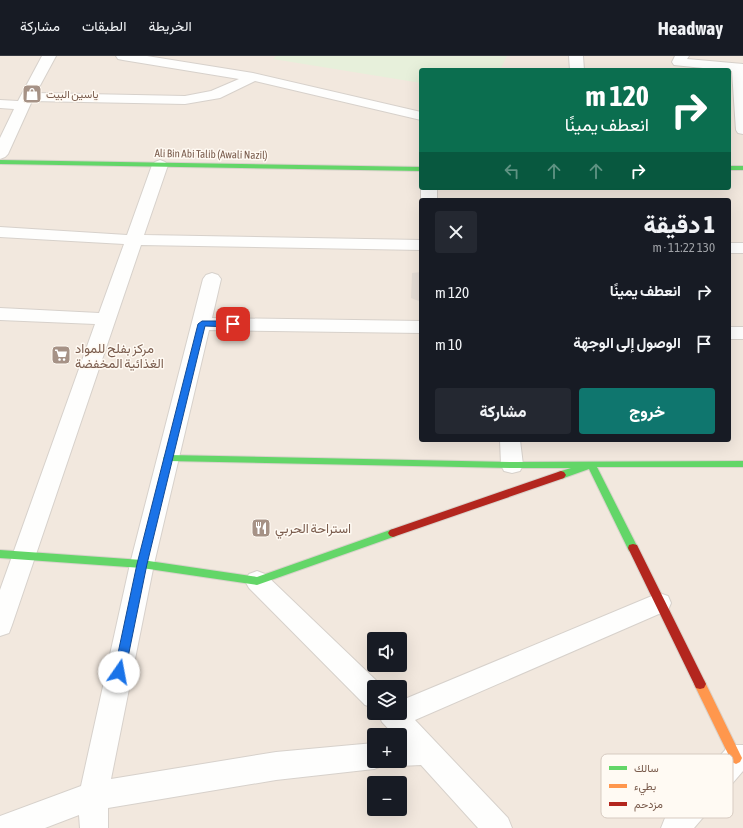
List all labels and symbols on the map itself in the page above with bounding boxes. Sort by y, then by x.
shop icon: ياسين البيت [21,83,43,105]
place label: ياسين البيت [46,88,99,101]
street label: Ali Bin Abi Talib (Awali Nazil) [154,147,268,161]
pin [216,307,250,341]
place label: مركز بفلح للمواد الغذائية المخفضة [75,341,164,371]
supermarket icon: مركز بفلح للمواد الغذائية المخفضة [50,344,72,366]
restaurant icon: استراحة الحربي [250,517,272,539]
place label: استراحة الحربي [275,521,351,539]
position arrow [98,651,140,693]
legend [601,754,733,818]
text: سالك [634,762,659,774]
text: بطيء [634,780,656,796]
text: مزدحم [634,798,663,812]

